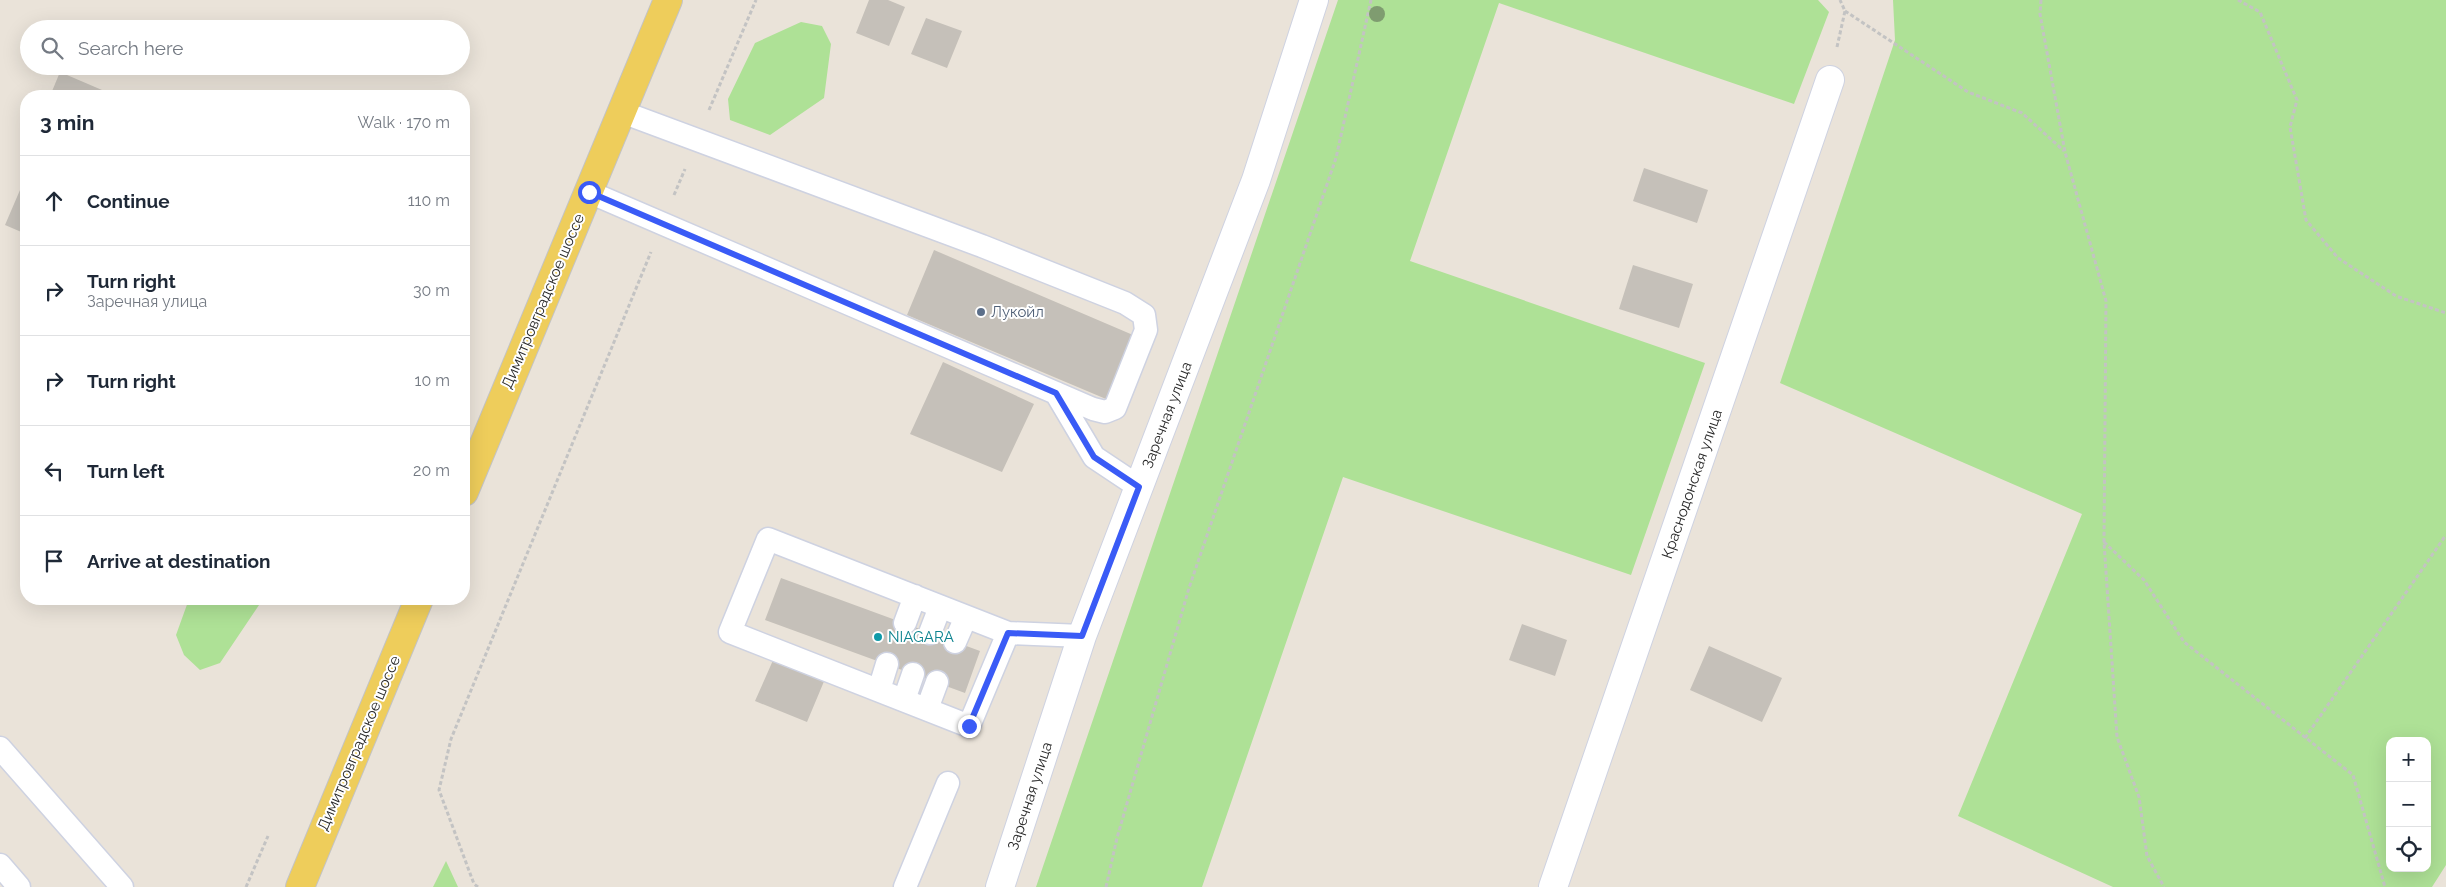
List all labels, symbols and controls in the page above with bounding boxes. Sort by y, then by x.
search box [20,20,470,75]
icon: search [38,34,66,62]
text: Search here [78,37,184,59]
text: 3 min [40,110,94,135]
text: Walk · 170 m [358,113,450,132]
route start [578,181,601,204]
icon: ahead [40,187,68,215]
text: Continue [87,190,170,212]
text: 110 m [408,191,450,210]
street label: Димитровградское шоссе [498,211,588,391]
text: Turn right [87,270,176,292]
icon: right [40,277,68,305]
text: 30 m [413,281,450,300]
text: Заречная улица [87,292,207,311]
place label: Лукойл [991,303,1044,321]
marker: Лукойл [975,306,987,318]
street label: Заречная улица [1138,359,1196,471]
icon: right [40,367,68,395]
text: Turn right [87,370,176,392]
text: 10 m [415,371,450,390]
street label: Краснодонская улица [1658,407,1726,561]
icon: left [40,457,68,485]
text: Turn left [87,460,164,482]
text: 20 m [413,461,450,480]
icon: arrive [40,547,68,575]
text: Arrive at destination [87,550,271,572]
place label: NIAGARA [888,628,954,646]
marker: NIAGARA [872,631,884,643]
street label: Димитровградское шоссе [314,653,404,833]
route end [958,715,981,738]
map controls [2386,737,2431,872]
button: + [2386,737,2431,782]
street label: Заречная улица [1004,740,1056,852]
button: − [2386,782,2431,827]
button: locate [2386,827,2431,872]

